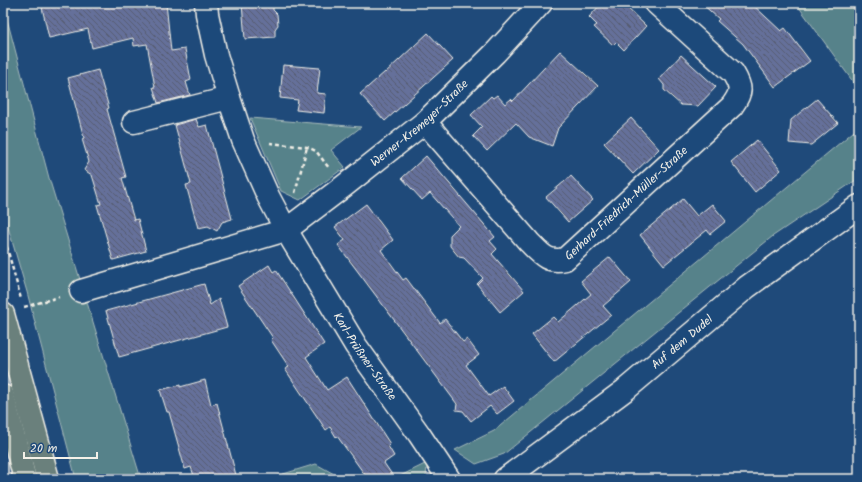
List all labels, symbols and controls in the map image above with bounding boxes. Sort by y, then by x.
street label: Werner-Kremeyer-Straße [366,74,473,171]
street label: Gerhard-Friedrich-Müller-Straße [560,141,693,265]
street label: Karl-Prüßner-Straße [328,309,402,405]
street label: Auf dem Dudel [647,310,717,374]
scale bar [24,434,97,460]
text: 20 m [30,439,58,458]

